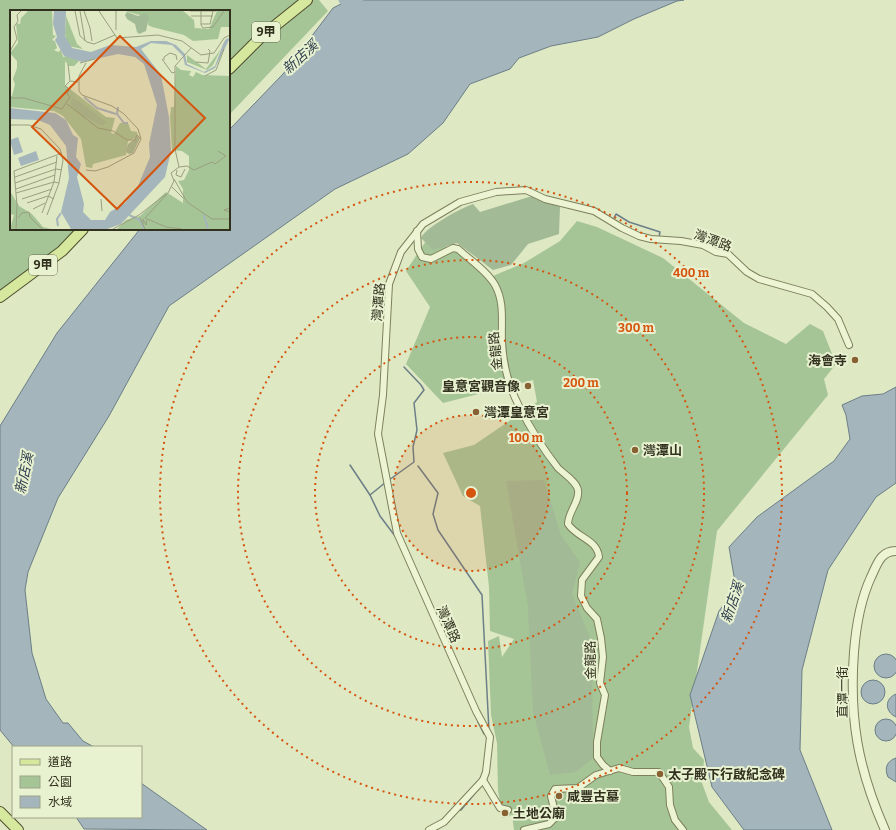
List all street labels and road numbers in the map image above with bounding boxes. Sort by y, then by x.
road number: 9甲 [252,22,280,42]
street label: 灣潭路 [692,227,734,254]
road number: 9甲 [29,255,57,275]
street label: 灣潭路 [369,282,388,322]
street label: 金龍路 [486,331,505,371]
street label: 灣潭路 [434,603,463,645]
street label: 金龍路 [583,640,598,680]
street label: 直潭一街 [835,666,850,718]

